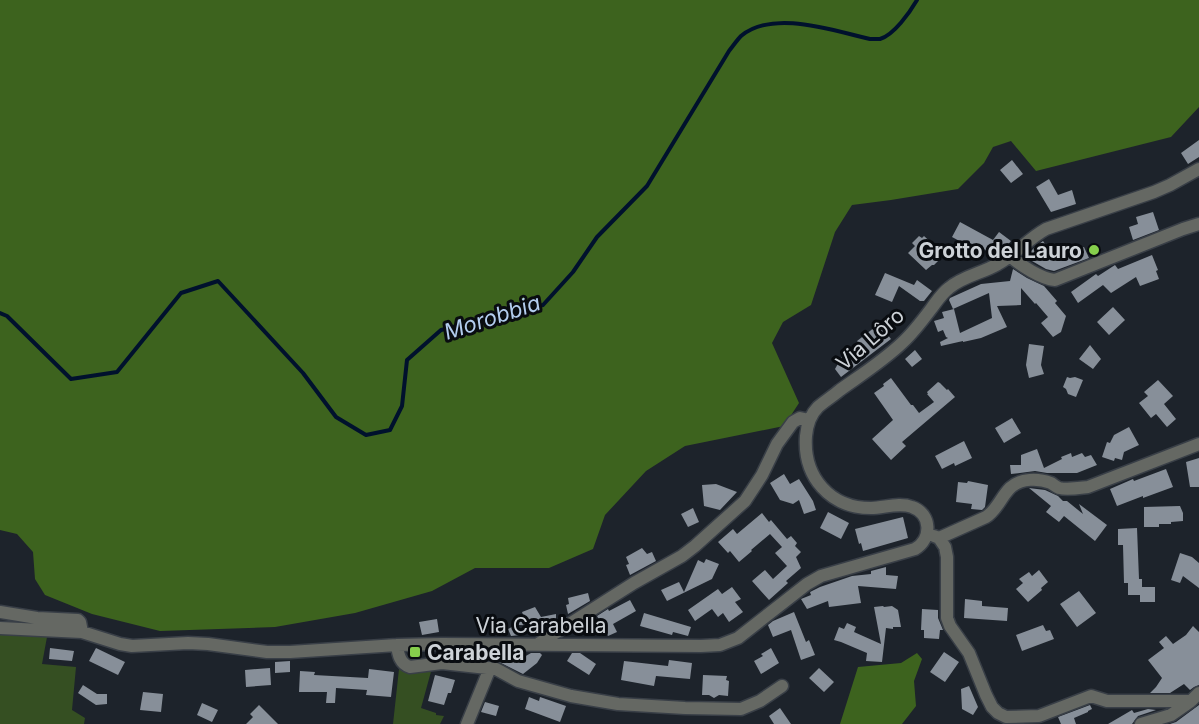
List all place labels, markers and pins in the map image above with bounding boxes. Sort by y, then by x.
place label: Grotto del Lauro [919,238,1082,263]
marker: Grotto del Lauro [1087,243,1101,257]
place label: Carabella [427,640,525,665]
marker: Carabella [408,645,422,659]

